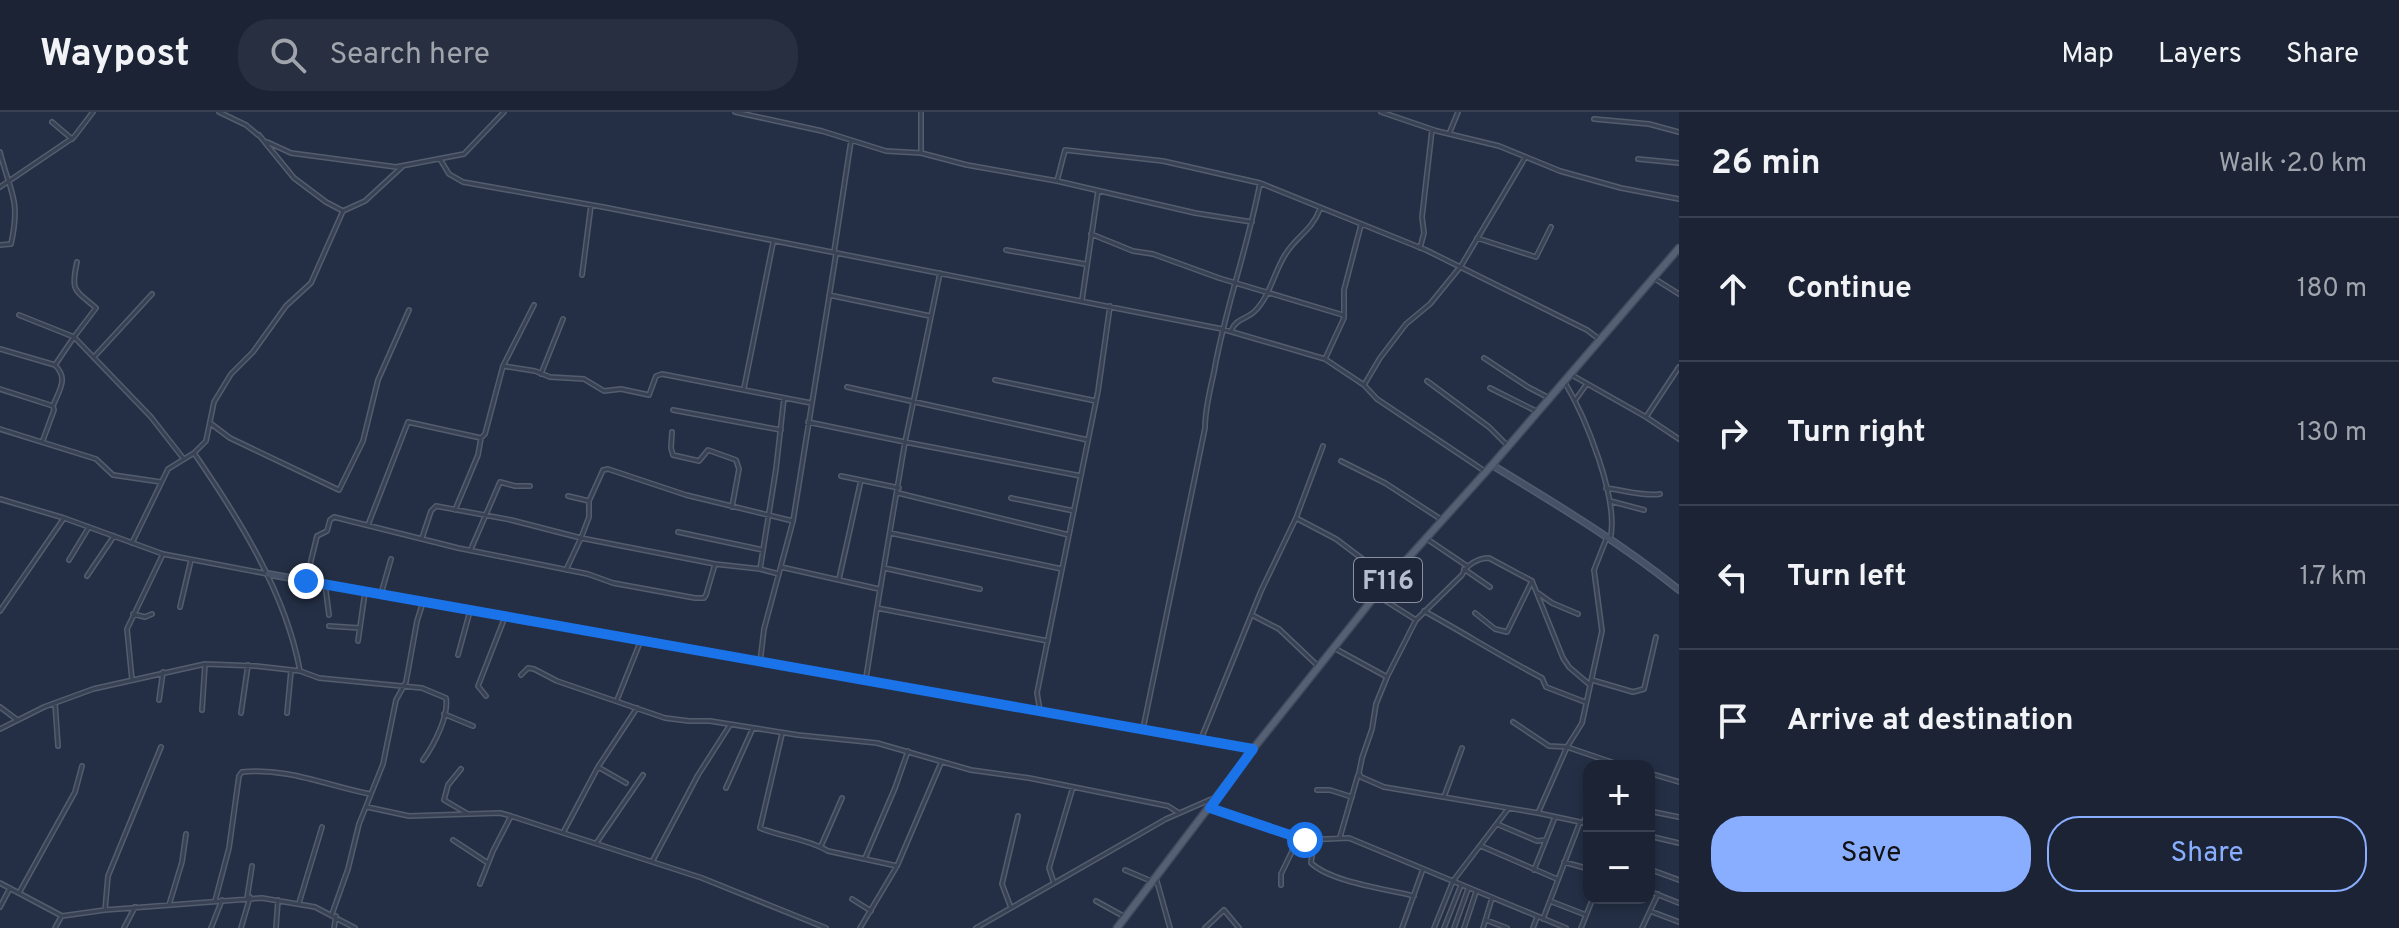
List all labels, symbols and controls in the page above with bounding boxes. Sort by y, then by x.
search box [238,19,798,91]
text: Waypost [40,31,190,80]
icon: search [266,33,310,77]
text: Search here [330,37,490,74]
text: Map [2061,37,2114,73]
text: Layers [2158,37,2242,73]
text: Share [2286,37,2359,73]
text: 26 min [1711,143,1821,186]
text: Walk · 2.0 km [2219,148,2367,181]
icon: ahead [1711,267,1755,311]
text: Continue [1787,271,1912,308]
text: 180 m [2297,273,2367,306]
icon: right [1711,411,1755,455]
text: Turn right [1787,415,1925,452]
text: 130 m [2297,417,2367,450]
icon: left [1711,555,1755,599]
road number: F116 [1354,558,1422,602]
text: Turn left [1787,559,1907,596]
text: 1.7 km [2300,561,2367,594]
route end [288,563,324,599]
icon: arrive [1711,699,1755,743]
text: Arrive at destination [1787,703,2073,740]
map controls [1583,760,1655,904]
button: + [1583,760,1655,832]
button: Save [1711,816,2031,892]
button: Share [2047,816,2367,892]
route start [1287,822,1323,858]
button: − [1583,832,1655,904]

